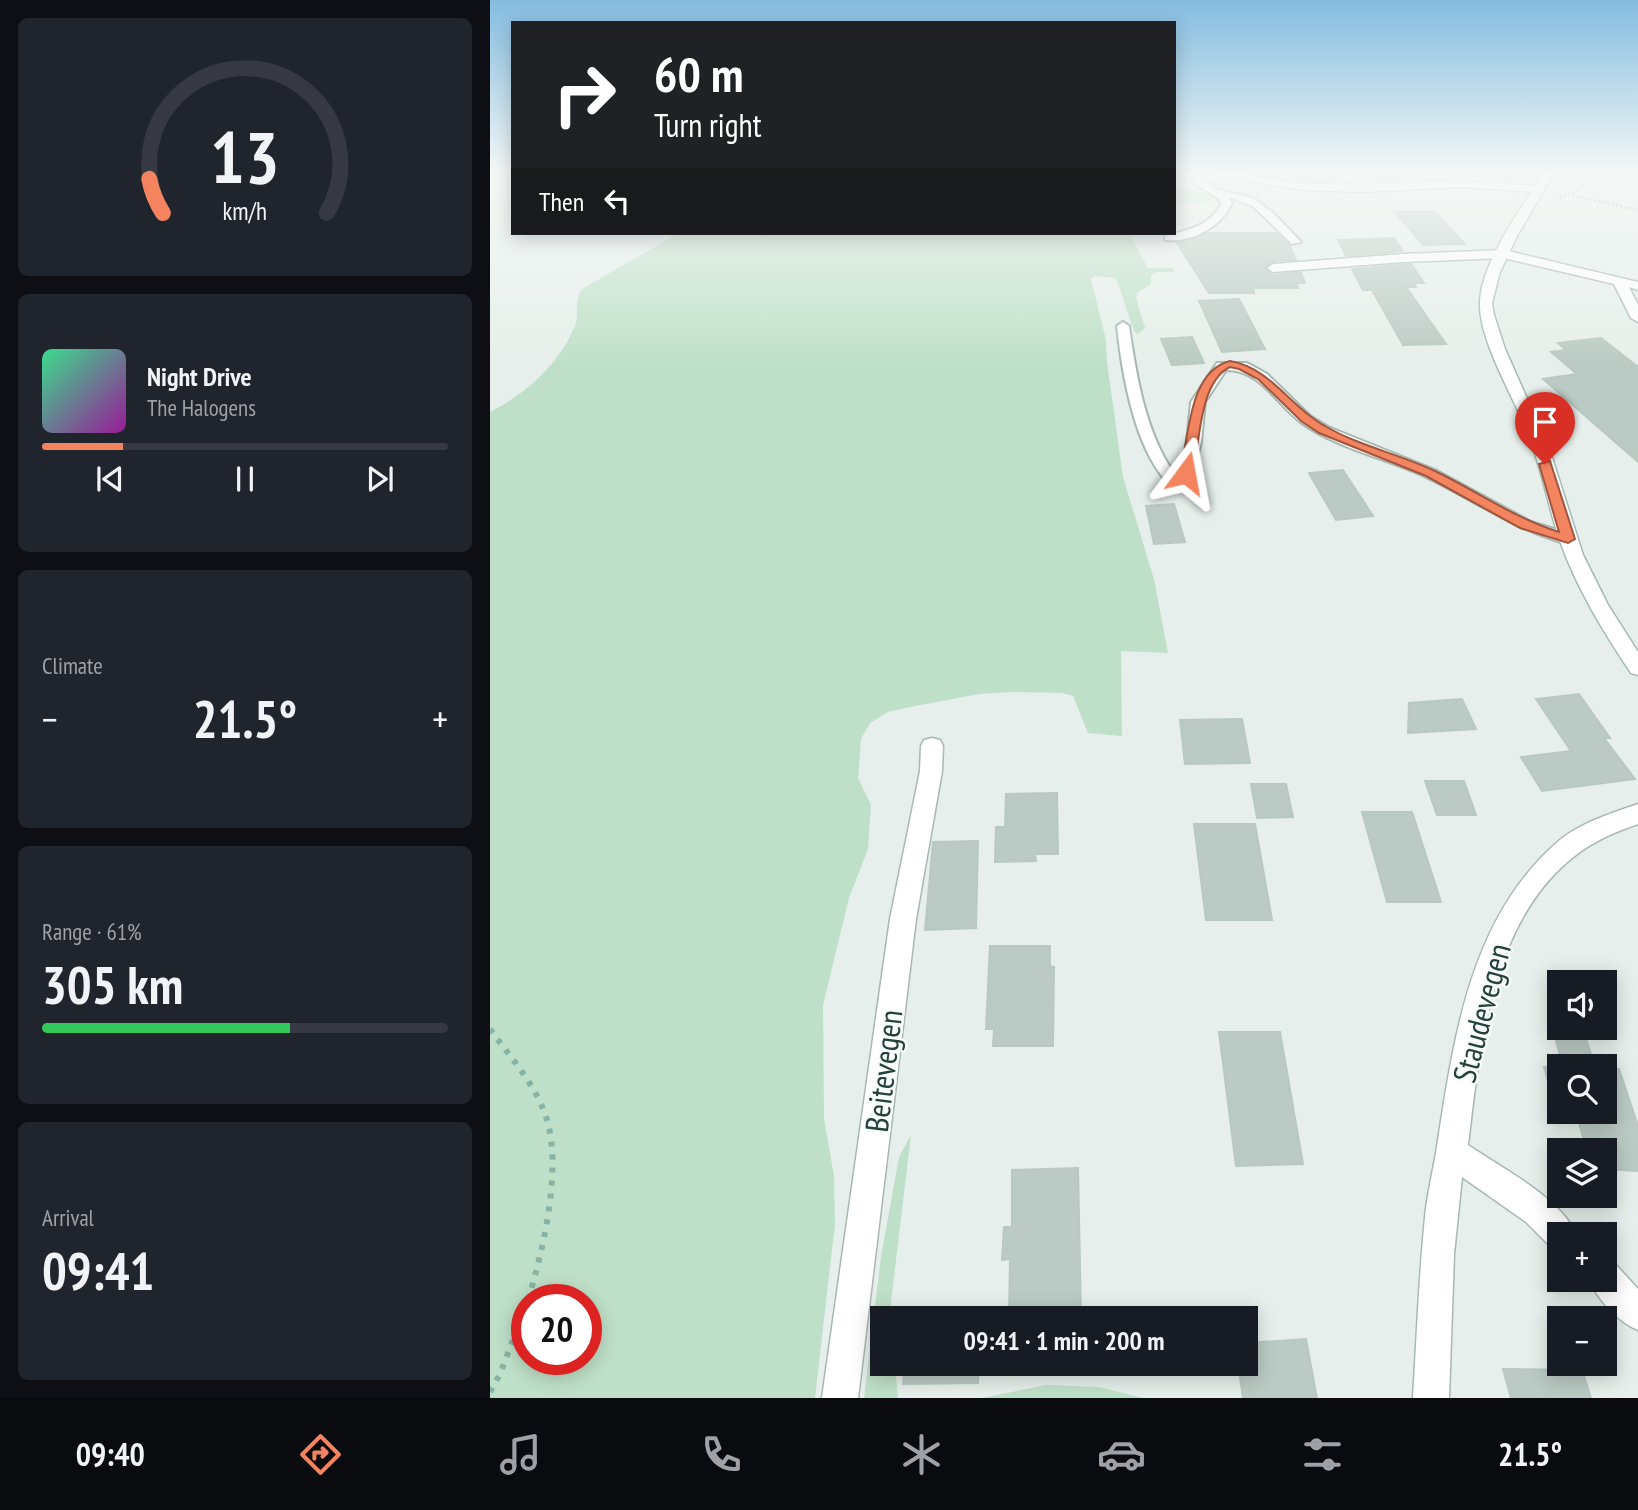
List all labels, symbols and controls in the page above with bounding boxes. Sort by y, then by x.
text: 60 m [654,42,743,106]
icon: right [539,49,630,140]
text: Turn right [654,104,762,146]
text: 13 [210,109,280,203]
icon: left [598,182,636,220]
text: Then [539,185,584,218]
text: km/h [223,195,267,227]
text: Night Drive [147,360,252,393]
pin [1515,392,1575,464]
text: The Halogens [147,393,256,422]
icon: arrive [1526,403,1564,441]
position arrow [1149,436,1223,510]
icon: previous [91,460,129,498]
icon: pause [226,460,264,498]
icon: next [361,460,399,498]
text: Climate [42,651,103,680]
text: 21.5° [193,685,297,752]
text: − [42,694,58,743]
text: + [432,694,448,743]
text: Range · 61% [42,917,142,946]
street label: Staudevegen [1442,939,1520,1087]
text: 305 km [42,951,183,1018]
map controls [1547,970,1617,1376]
button: sound [1547,970,1617,1040]
street label: Beitevegen [855,1007,911,1134]
button: search [1547,1054,1617,1124]
button: layers [1547,1138,1617,1208]
text: Arrival [42,1203,94,1232]
button: + [1547,1222,1617,1292]
text: 09:41 [42,1237,154,1304]
speed limit sign: 20 [511,1284,602,1375]
button: − [1547,1306,1617,1376]
text: 09:41 · 1 min · 200 m [964,1324,1164,1357]
icon: directions [296,1430,345,1479]
icon: music [496,1430,545,1479]
icon: phone [697,1430,746,1479]
icon: climate [897,1430,946,1479]
icon: car [1097,1430,1146,1479]
icon: filters [1298,1430,1347,1479]
text: 09:40 [76,1433,145,1475]
text: 21.5° [1498,1433,1562,1475]

